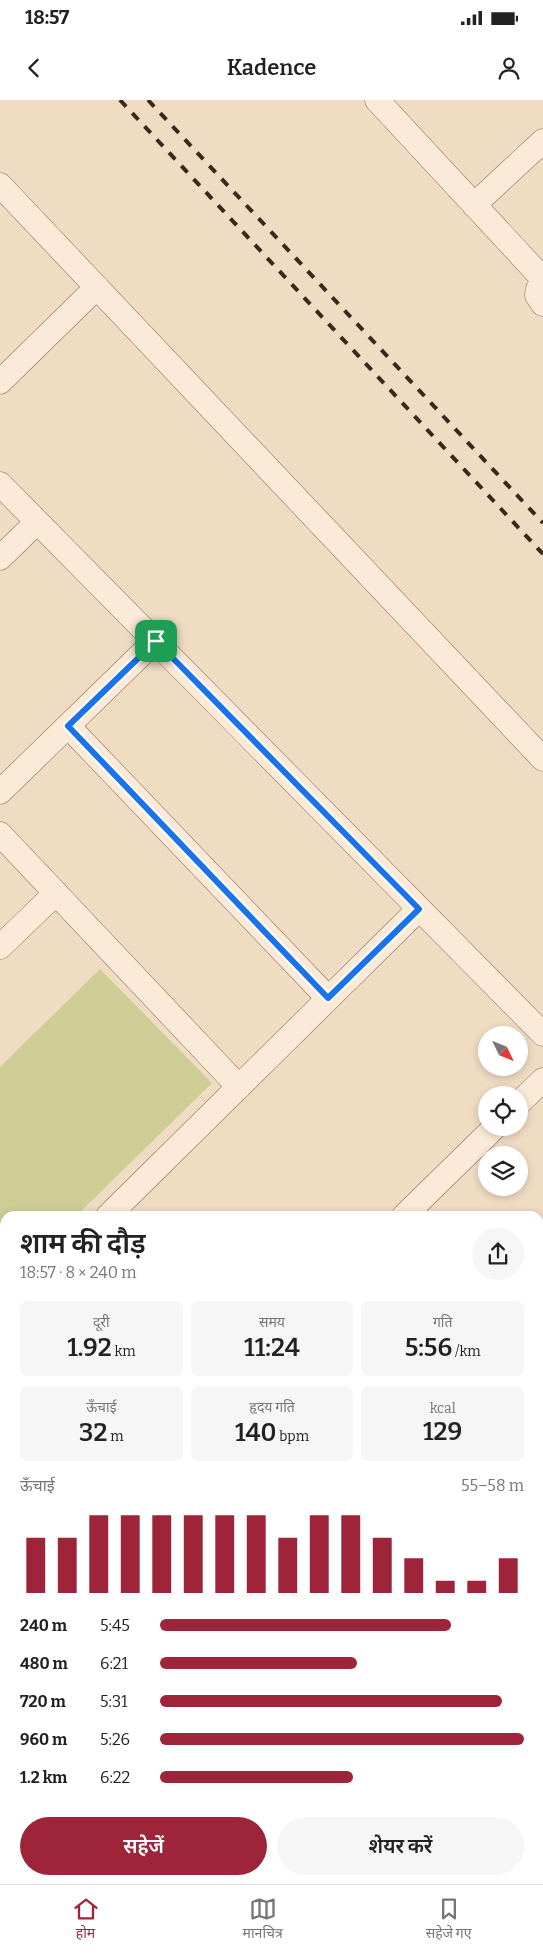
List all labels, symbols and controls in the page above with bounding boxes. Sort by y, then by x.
text: 18:57 [25,6,69,29]
icon: back [20,54,48,82]
text: Kadence [227,54,316,81]
icon: person [495,54,523,82]
pin [135,620,177,662]
icon: arrive [142,627,170,655]
north arrow [478,1026,528,1076]
map controls [478,1026,528,1196]
button: locate [478,1086,528,1136]
button: layers [478,1146,528,1196]
text: शाम की दौड़ [20,1227,146,1260]
button: share [472,1228,524,1280]
text: 18:57 · 8 × 240 m [20,1263,136,1282]
text: दूरी [93,1314,110,1331]
text: समय [259,1314,285,1331]
text: गति [433,1314,452,1331]
text: 1.92 [67,1333,112,1363]
text: 11:24 [244,1333,300,1363]
text: 5:56 [405,1333,452,1363]
text: km [112,1343,136,1360]
text: /km [452,1343,481,1360]
text: ऊँचाई [86,1399,117,1416]
text: हृदय गति [249,1399,295,1416]
text: kcal [430,1400,456,1417]
text: 129 [423,1417,462,1447]
text: 32 [79,1418,107,1448]
text: 140 [235,1418,276,1448]
text: m [107,1428,124,1445]
text: bpm [276,1428,309,1445]
text: ऊँचाई [20,1476,55,1495]
text: 55–58 m [461,1476,524,1495]
text: 240 m [20,1616,67,1635]
text: 5:45 [100,1616,130,1635]
text: 480 m [20,1654,68,1673]
text: 6:21 [100,1654,128,1673]
text: 720 m [20,1692,66,1711]
text: 5:31 [100,1692,128,1711]
text: 960 m [20,1730,67,1749]
text: 5:26 [100,1730,130,1749]
text: 1.2 km [20,1768,67,1787]
text: 6:22 [100,1768,130,1787]
button: सहेजें [20,1817,267,1875]
button: शेयर करें [277,1817,524,1875]
tab: होम [72,1895,100,1944]
tab: मानचित्र [243,1895,283,1944]
tab: सहेजे गए [426,1895,471,1944]

